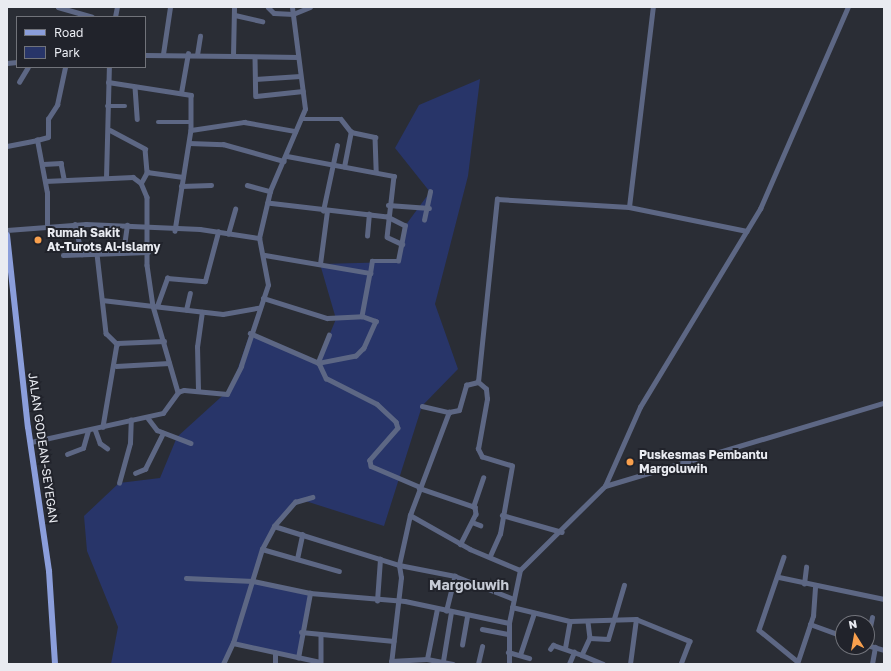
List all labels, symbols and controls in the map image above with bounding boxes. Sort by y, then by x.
legend [16,16,146,68]
text: Road [54,25,83,40]
text: Park [54,45,80,60]
place label: Rumah Sakit At-Turots Al-Islamy [47,226,160,254]
marker: Rumah Sakit At-Turots Al-Islamy [32,234,44,246]
street label: JALAN GODEAN-SEYEGAN [25,372,61,524]
place label: Puskesmas Pembantu Margoluwih [639,448,768,476]
marker: Puskesmas Pembantu Margoluwih [624,456,636,468]
district label: Margoluwih [429,577,509,593]
north arrow [835,615,875,655]
text: N [847,617,858,631]

